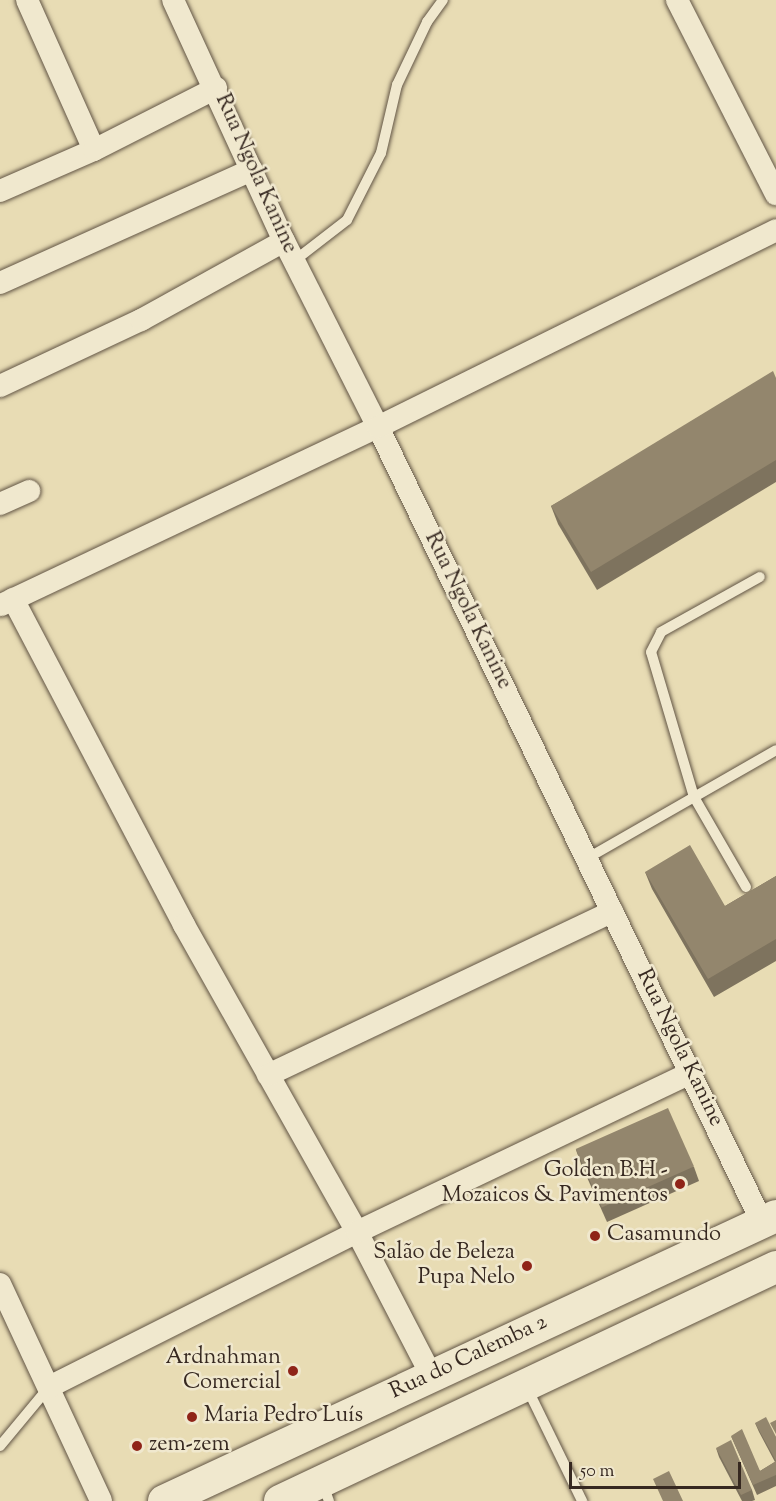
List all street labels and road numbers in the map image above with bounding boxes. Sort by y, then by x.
street label: Rua Ngola Kanine [208,90,302,258]
street label: Rua Ngola Kanine [417,528,517,694]
street label: Rua Ngola Kanine [629,965,729,1131]
street label: Rua do Calemba 2 [386,1310,552,1406]

